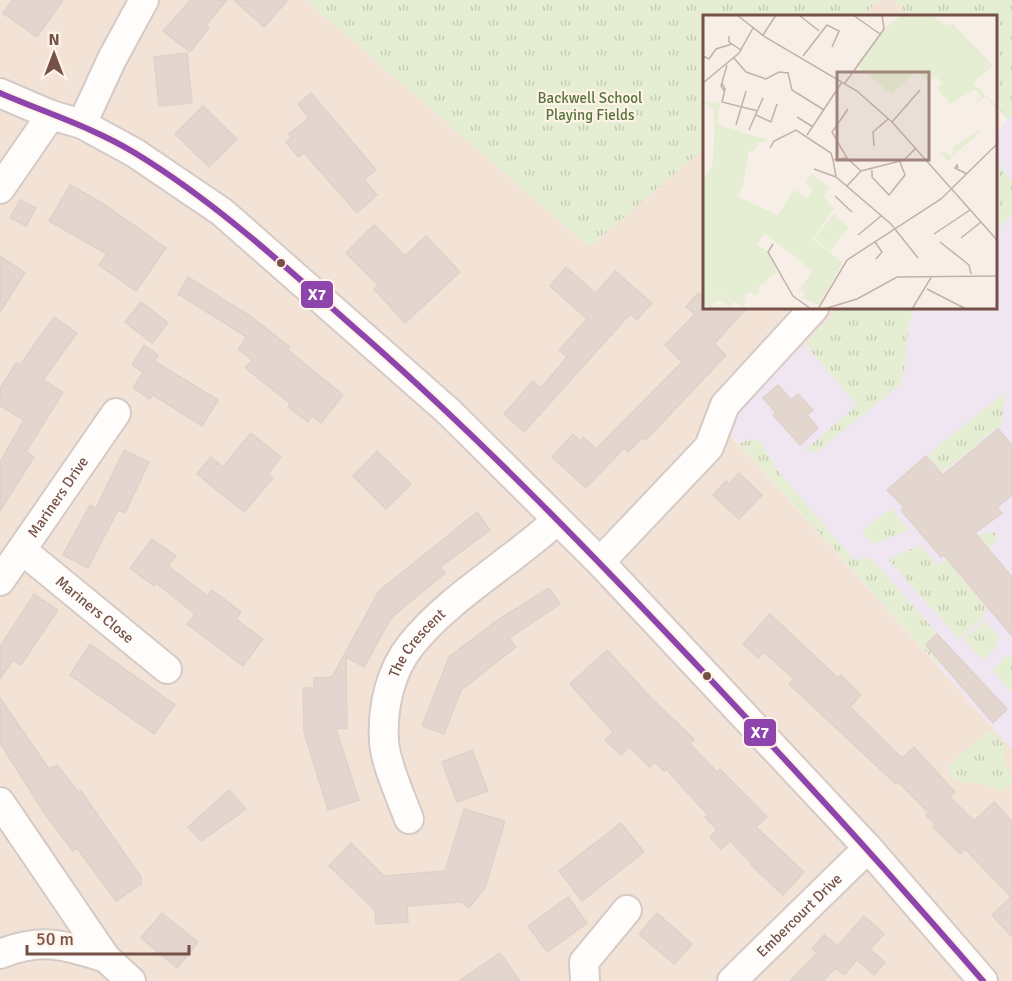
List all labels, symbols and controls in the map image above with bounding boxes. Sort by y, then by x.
inset map [703,15,997,309]
north arrow [24,24,84,84]
text: N [48,30,60,50]
park label: Backwell School Playing Fields [538,89,642,124]
unlabelled marker [275,257,287,269]
line badge: X7 [300,280,334,309]
text: X7 [308,285,327,305]
street label: Mariners Drive [24,453,92,541]
street label: Mariners Close [52,572,137,647]
street label: The Crescent [385,605,449,680]
unlabelled marker [701,670,713,682]
line badge: X7 [743,718,777,747]
text: X7 [751,723,770,743]
street label: Embercourt Drive [753,870,846,961]
scale bar [27,918,189,956]
text: 50 m [36,928,74,950]

